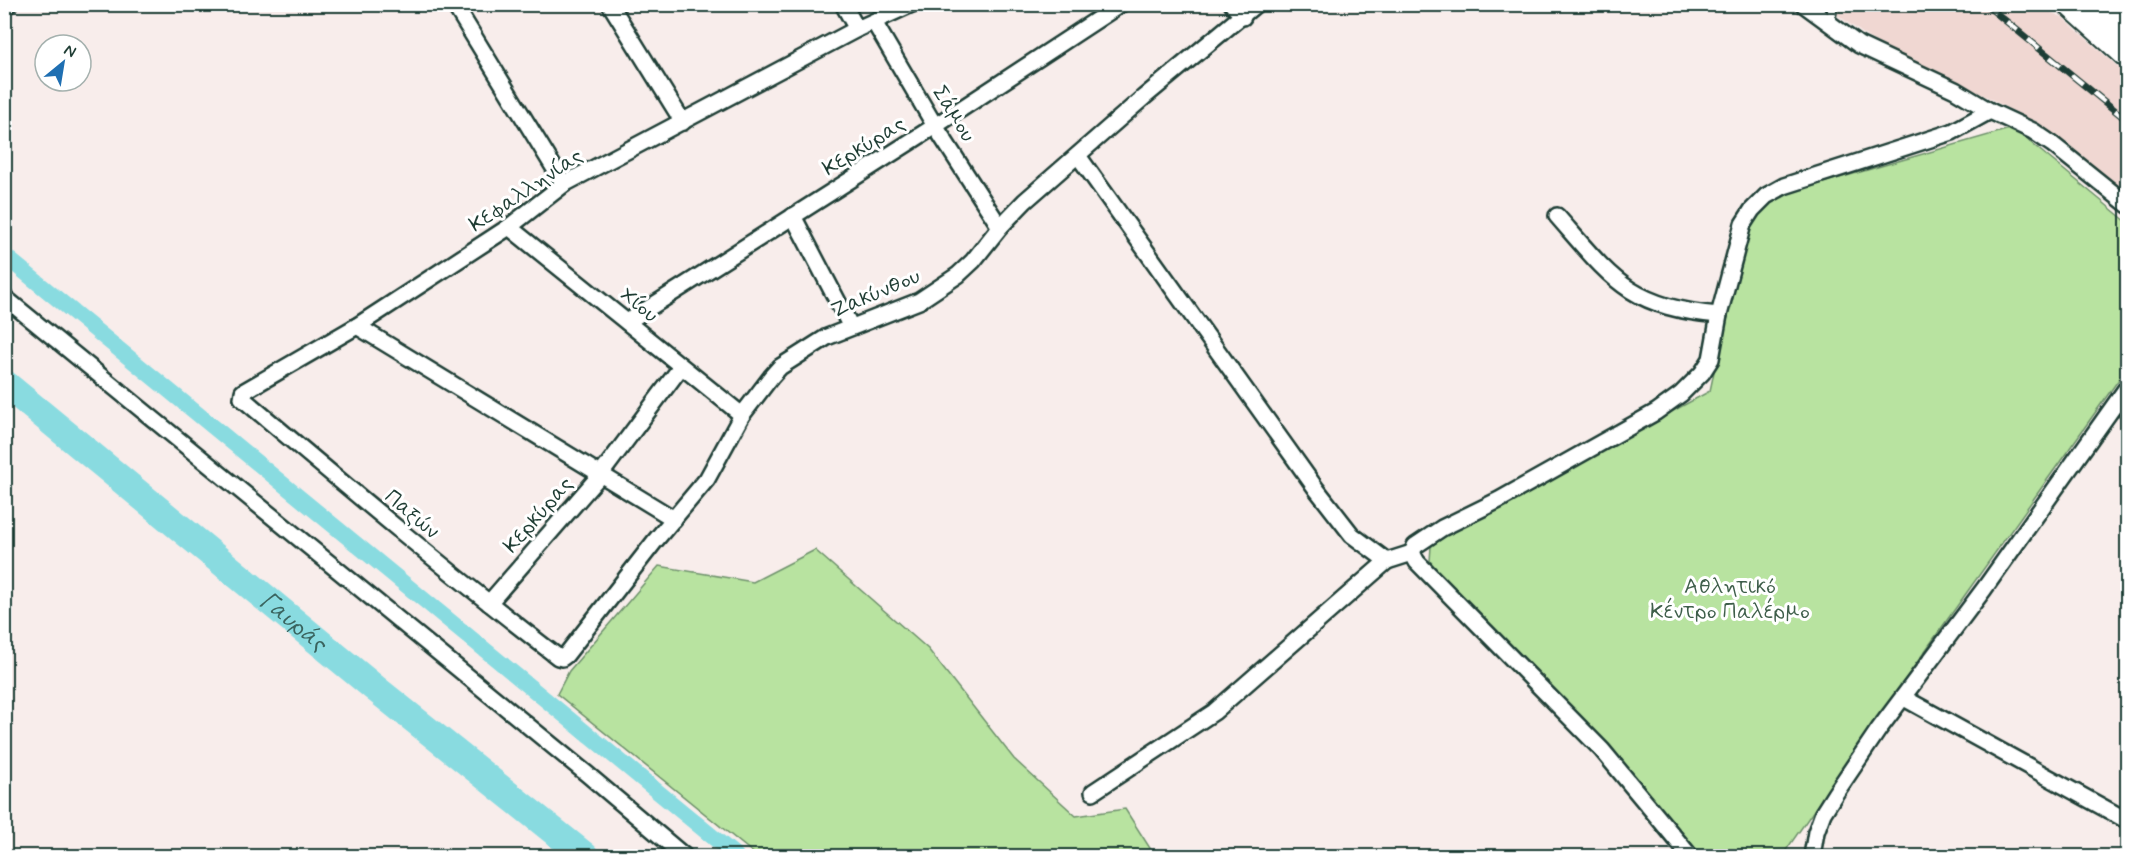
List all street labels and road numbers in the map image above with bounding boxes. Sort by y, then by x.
street label: Σάμου [925,81,981,148]
street label: Κερκύρας [817,110,911,183]
street label: Κεφαλληνίας [464,142,589,239]
street label: Ζακύνθου [827,263,925,325]
street label: Χίου [614,282,664,330]
street label: Κερκύρας [498,471,580,560]
street label: Παξών [378,483,445,546]

